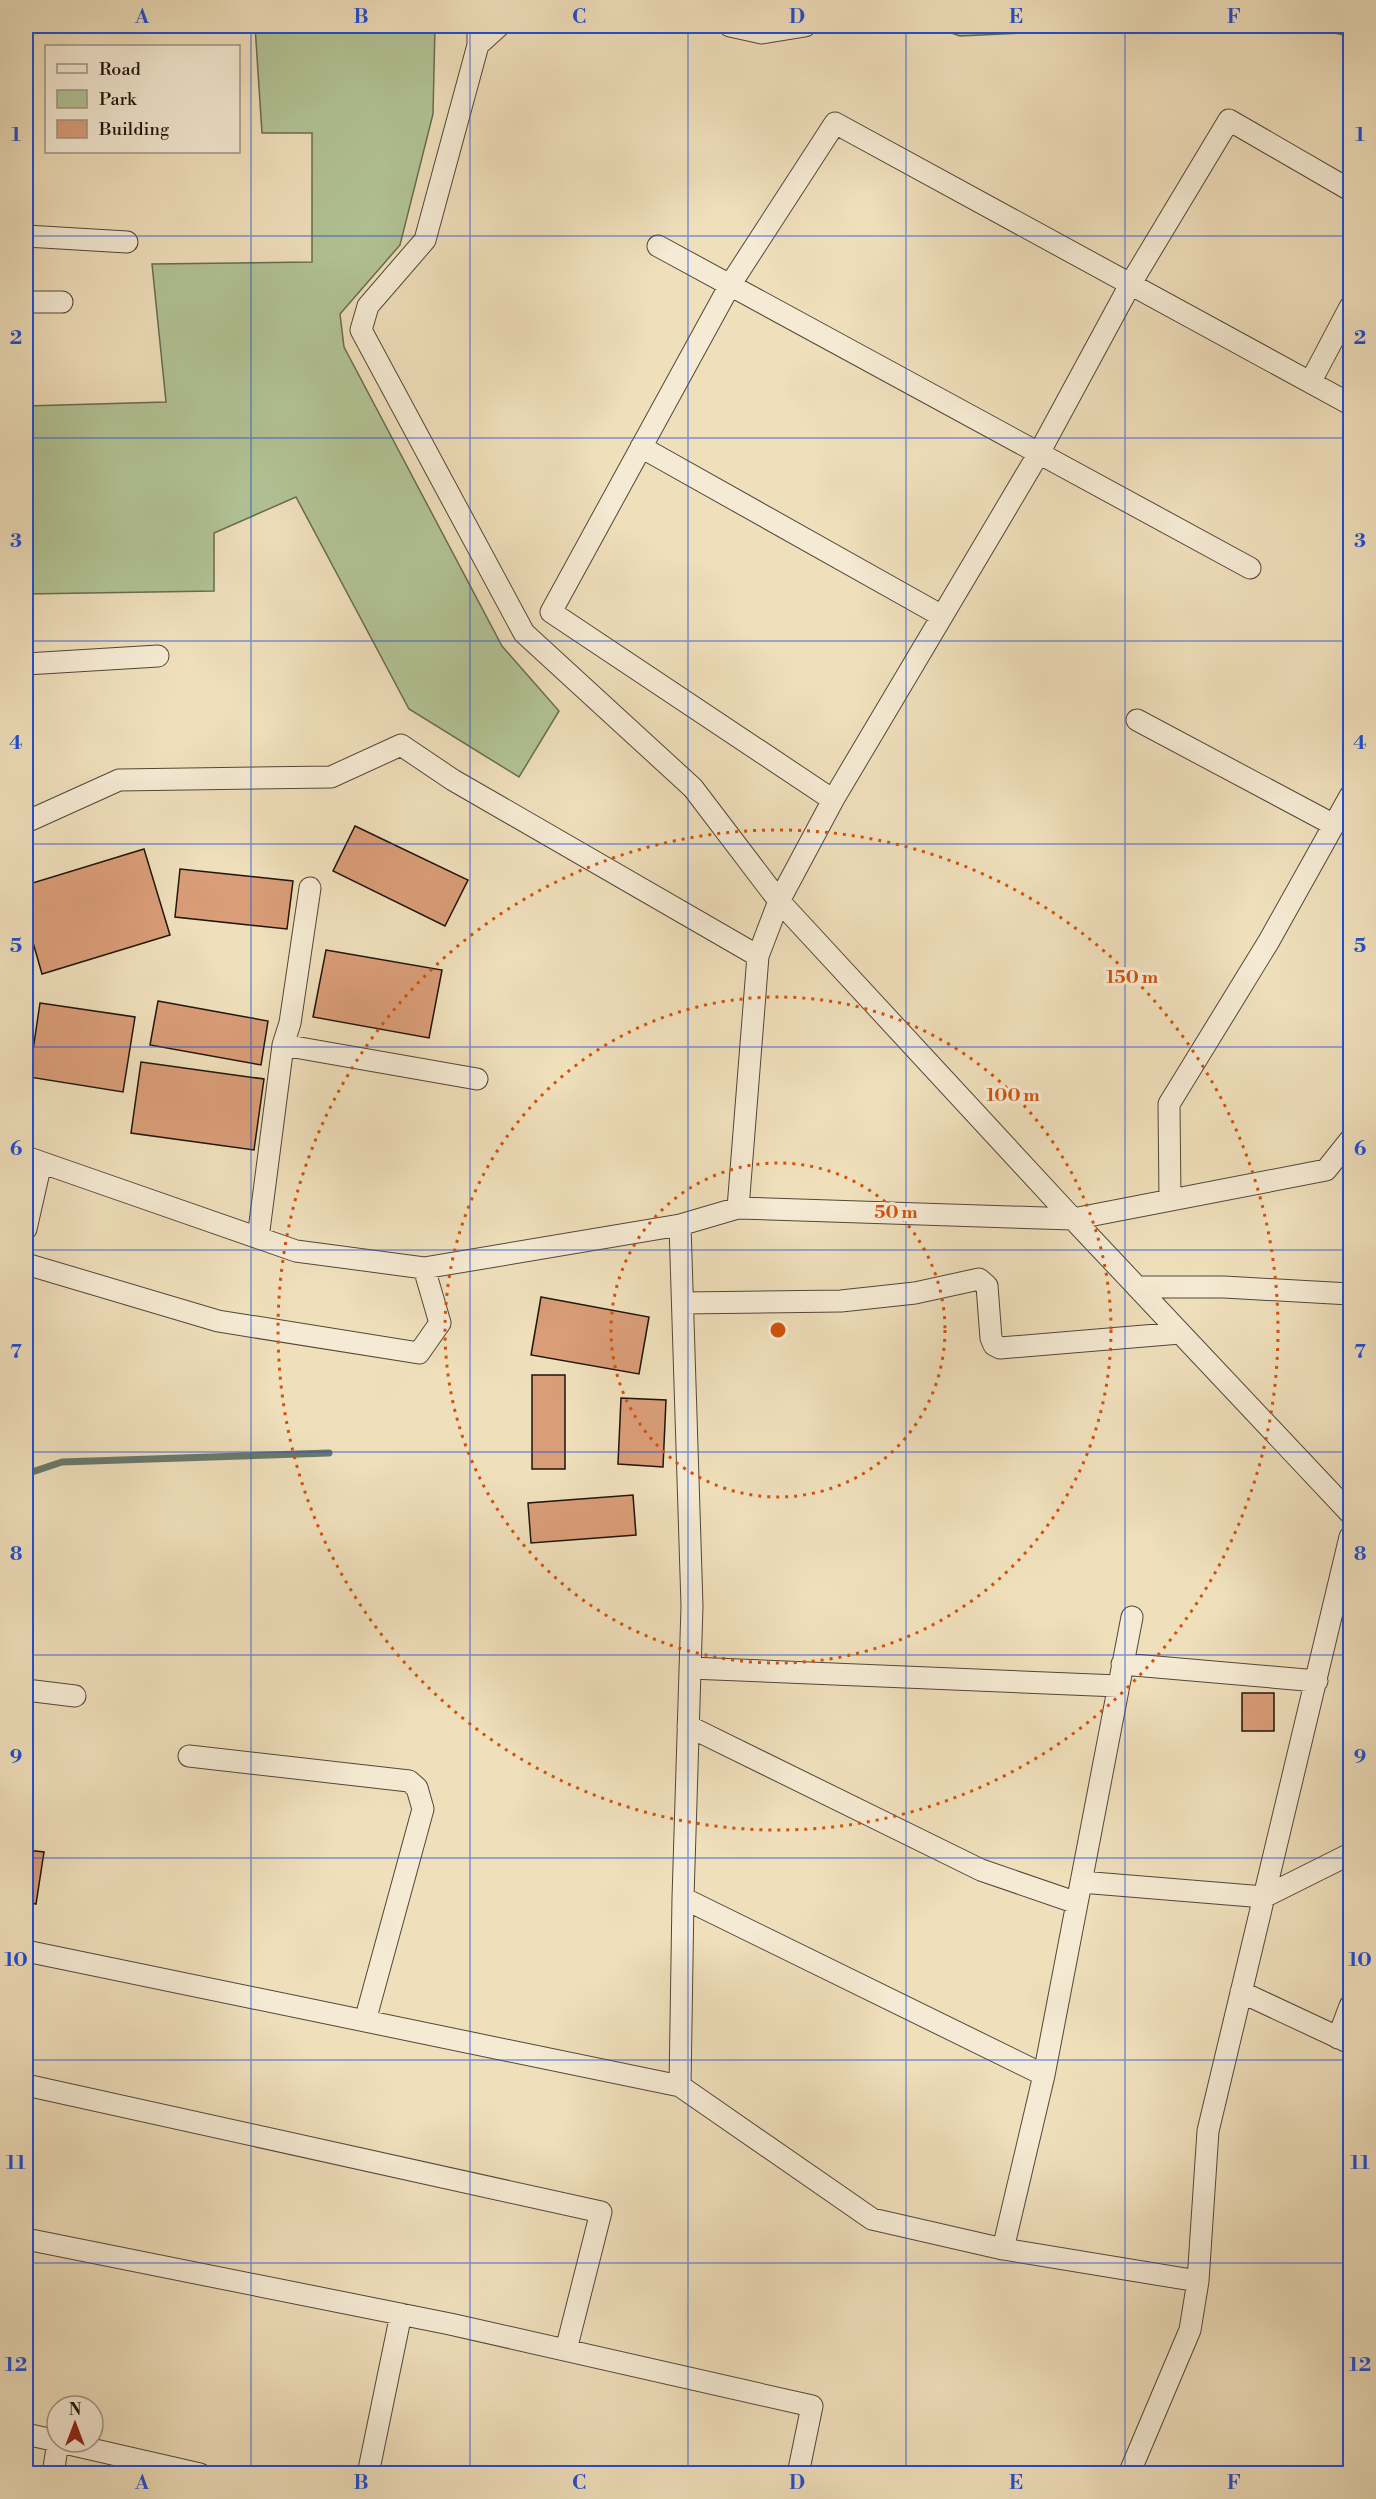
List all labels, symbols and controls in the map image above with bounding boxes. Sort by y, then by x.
text: A [134,5,150,30]
text: B [353,5,369,30]
text: C [572,5,586,30]
text: D [789,5,805,30]
text: E [1009,5,1023,30]
text: F [1227,5,1241,30]
legend [45,45,240,153]
text: Road [99,58,142,81]
text: Park [99,88,138,111]
text: Building [98,118,170,141]
text: 1 [11,123,21,148]
text: 1 [1355,123,1365,148]
text: 2 [10,326,22,351]
text: 2 [1354,326,1366,351]
text: 3 [10,529,22,554]
text: 3 [1354,529,1366,554]
text: 4 [9,731,23,756]
text: 4 [1353,731,1367,756]
text: 5 [10,934,22,959]
text: 5 [1354,934,1366,959]
text: 150 m [1106,966,1159,989]
text: 100 m [986,1084,1040,1107]
text: 6 [10,1137,23,1162]
text: 6 [1354,1137,1367,1162]
text: 50 m [874,1201,918,1224]
centre of rings [768,1320,788,1340]
text: 7 [10,1340,22,1365]
text: 7 [1354,1340,1366,1365]
text: 8 [10,1542,23,1567]
text: 8 [1354,1542,1367,1567]
text: 9 [10,1745,22,1770]
text: 9 [1354,1745,1366,1770]
text: 10 [4,1948,28,1973]
text: 10 [1348,1948,1372,1973]
text: 11 [6,2151,26,2176]
text: 11 [1350,2151,1370,2176]
text: 12 [5,2353,27,2378]
text: 12 [1349,2353,1371,2378]
north arrow [45,2394,105,2454]
text: N [69,2400,82,2420]
text: A [134,2471,150,2496]
text: B [353,2471,369,2496]
text: C [572,2471,586,2496]
text: D [789,2471,805,2496]
text: E [1009,2471,1023,2496]
text: F [1227,2471,1241,2496]

